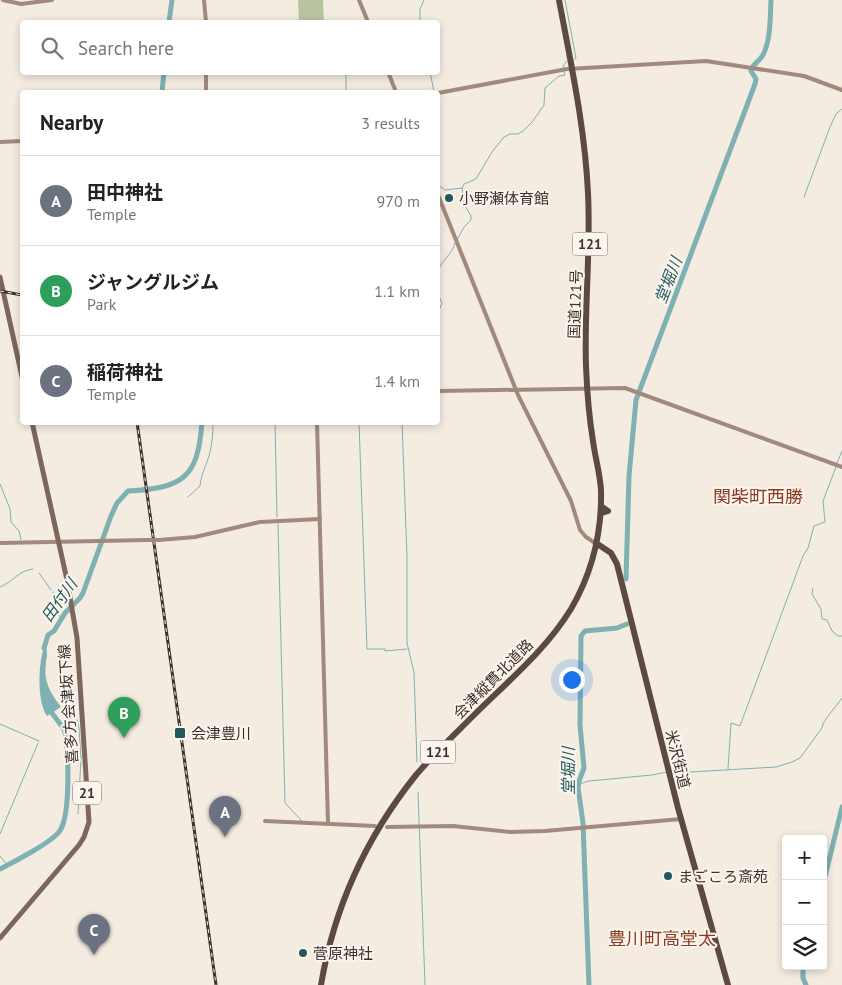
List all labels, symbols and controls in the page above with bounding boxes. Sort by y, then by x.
search box [20,20,440,75]
icon: search [38,34,66,62]
text: Search here [78,36,174,60]
text: Nearby [40,109,103,136]
text: 3 results [361,113,420,133]
text: 田中神社 [87,180,163,204]
place label: 小野瀬体育館 [459,189,549,208]
text: A [51,191,61,211]
text: 970 m [377,191,420,211]
marker: 小野瀬体育館 [443,192,455,204]
text: Temple [87,204,136,224]
road number: 121 [572,232,608,255]
water label: 堂堀川 [650,252,687,306]
street label: 国道121号 [564,269,586,339]
text: ジャングルジム [87,270,219,294]
text: B [51,281,61,301]
text: 1.1 km [374,281,420,301]
text: Park [87,294,116,314]
text: 稲荷神社 [87,360,163,384]
text: C [52,371,60,391]
text: 1.4 km [374,371,420,391]
text: Temple [87,384,136,404]
district label: 関柴町西勝 [713,485,803,508]
water label: 田付川 [37,573,82,625]
street label: 会津縦貫北道路 [449,635,537,723]
street label: 喜多方会津坂下線 [54,643,82,765]
your location [559,667,585,693]
pin: B [108,697,140,738]
place label: 会津豊川 [191,724,251,743]
marker: 会津豊川 [173,726,187,740]
street label: 米沢街道 [662,728,694,790]
road number: 121 [420,740,456,764]
water label: 堂堀川 [558,745,578,795]
road number: 21 [73,781,101,804]
pin: A [209,796,241,837]
map controls [782,835,827,970]
button: + [782,835,827,880]
place label: まごころ斎苑 [678,867,768,886]
marker: まごころ斎苑 [662,870,674,882]
button: − [782,880,827,925]
pin: C [78,914,110,955]
button: layers [782,925,827,970]
district label: 豊川町高堂太 [608,927,716,950]
place label: 菅原神社 [313,944,373,963]
marker: 菅原神社 [297,947,309,959]

